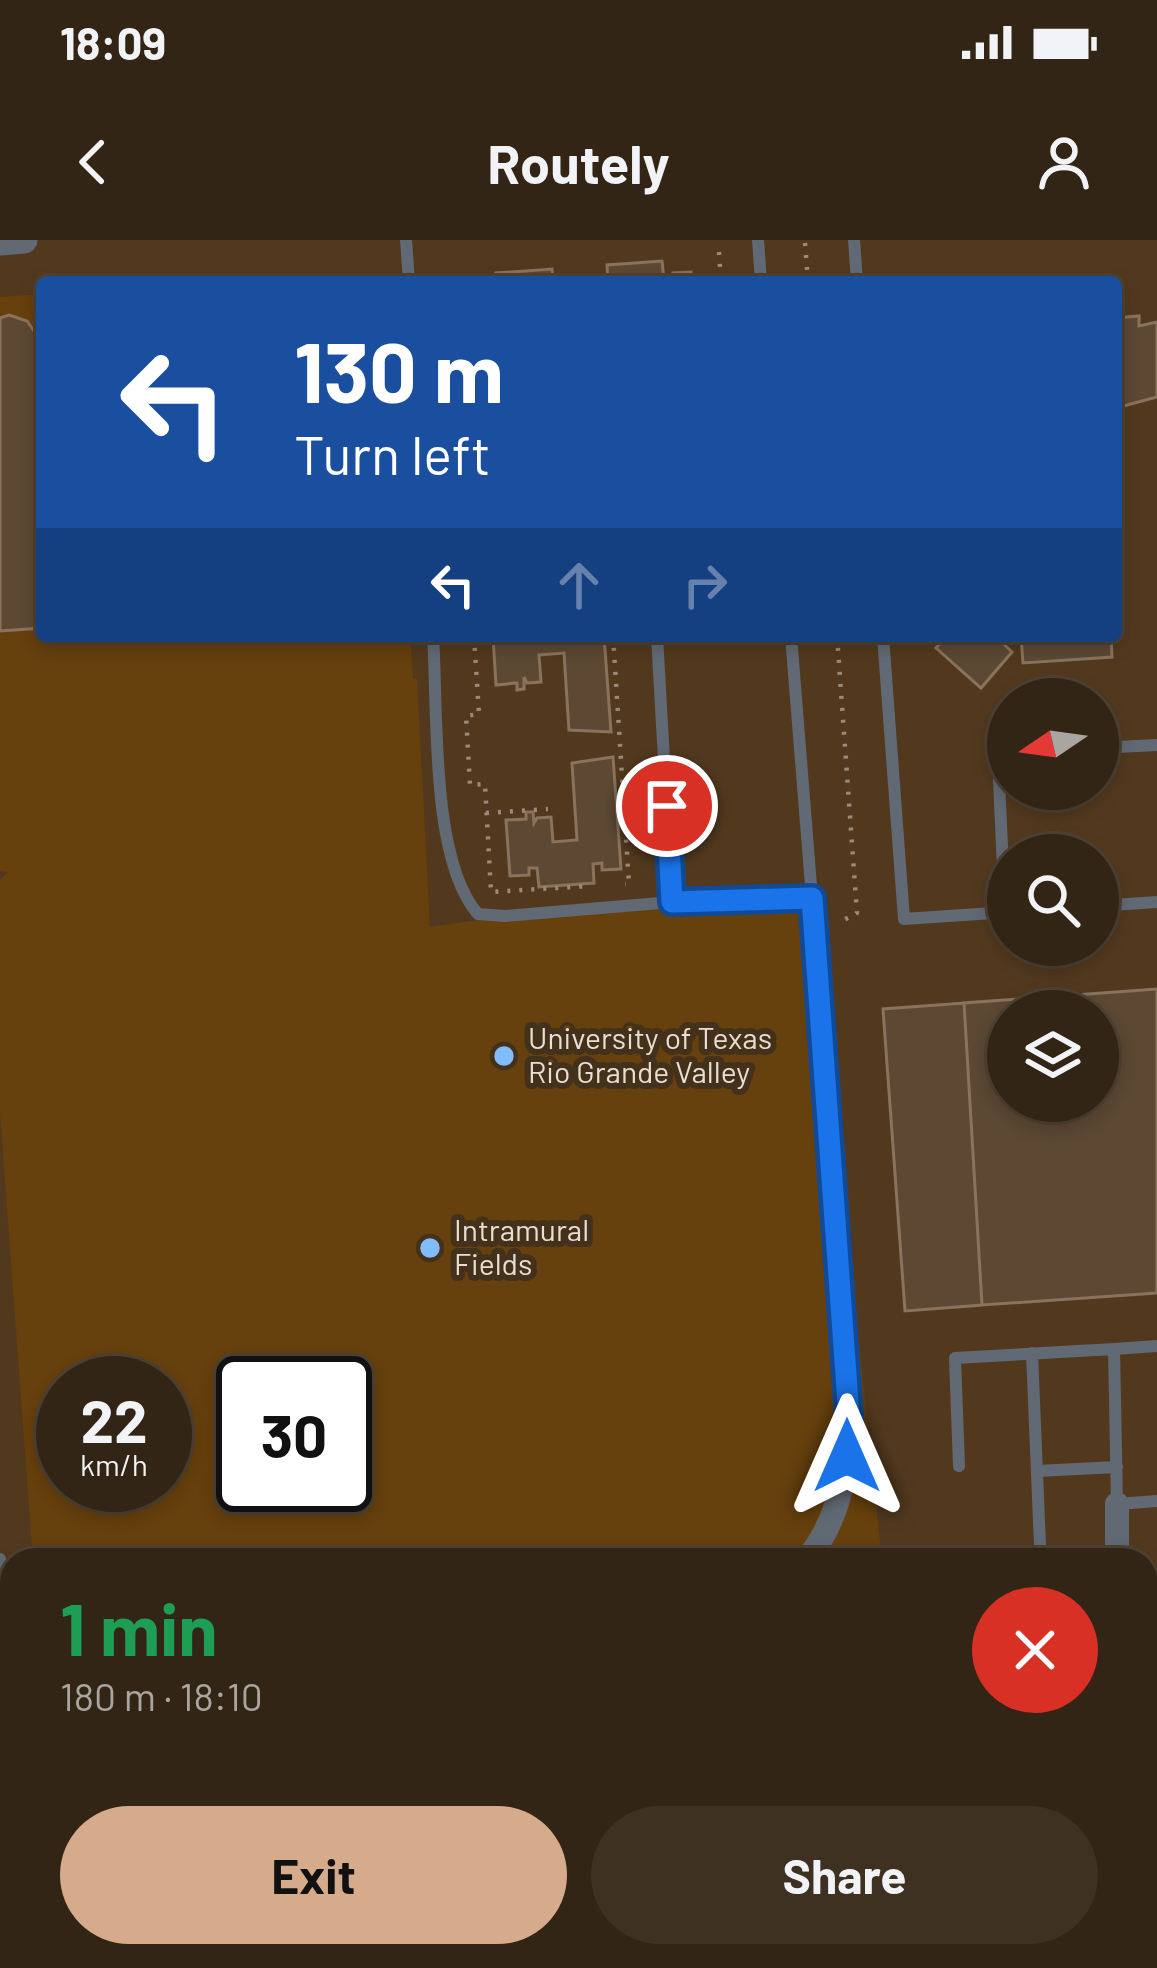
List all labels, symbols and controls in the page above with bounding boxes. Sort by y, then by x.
text: 18:09 [60,15,166,69]
icon: back [60,129,126,195]
icon: person [1031,129,1097,195]
text: Routely [487,130,670,195]
text: 130 m [294,319,504,420]
icon: left [96,324,252,480]
text: Turn left [294,421,491,486]
icon: left [420,552,486,618]
icon: ahead [546,552,612,618]
icon: right [672,552,738,618]
north arrow [987,678,1119,810]
map controls [987,678,1119,1122]
pin [616,755,718,857]
icon: arrive [634,773,700,839]
button: search [987,834,1119,966]
button: layers [987,990,1119,1122]
place label: University of Texas Rio Grande Valley [528,1019,772,1089]
marker: University of Texas Rio Grande Valley [491,1043,517,1069]
place label: Intramural Fields [454,1211,589,1281]
marker: Intramural Fields [417,1235,443,1261]
speed limit sign: 30 [216,1356,372,1512]
text: 22 [80,1383,148,1455]
position arrow [784,1393,910,1519]
text: km/h [80,1446,148,1482]
text: 1 min [60,1584,218,1670]
button: close [972,1587,1098,1713]
text: 180 m · 18:10 [60,1672,263,1719]
button: Exit [60,1806,567,1944]
button: Share [591,1806,1098,1944]

